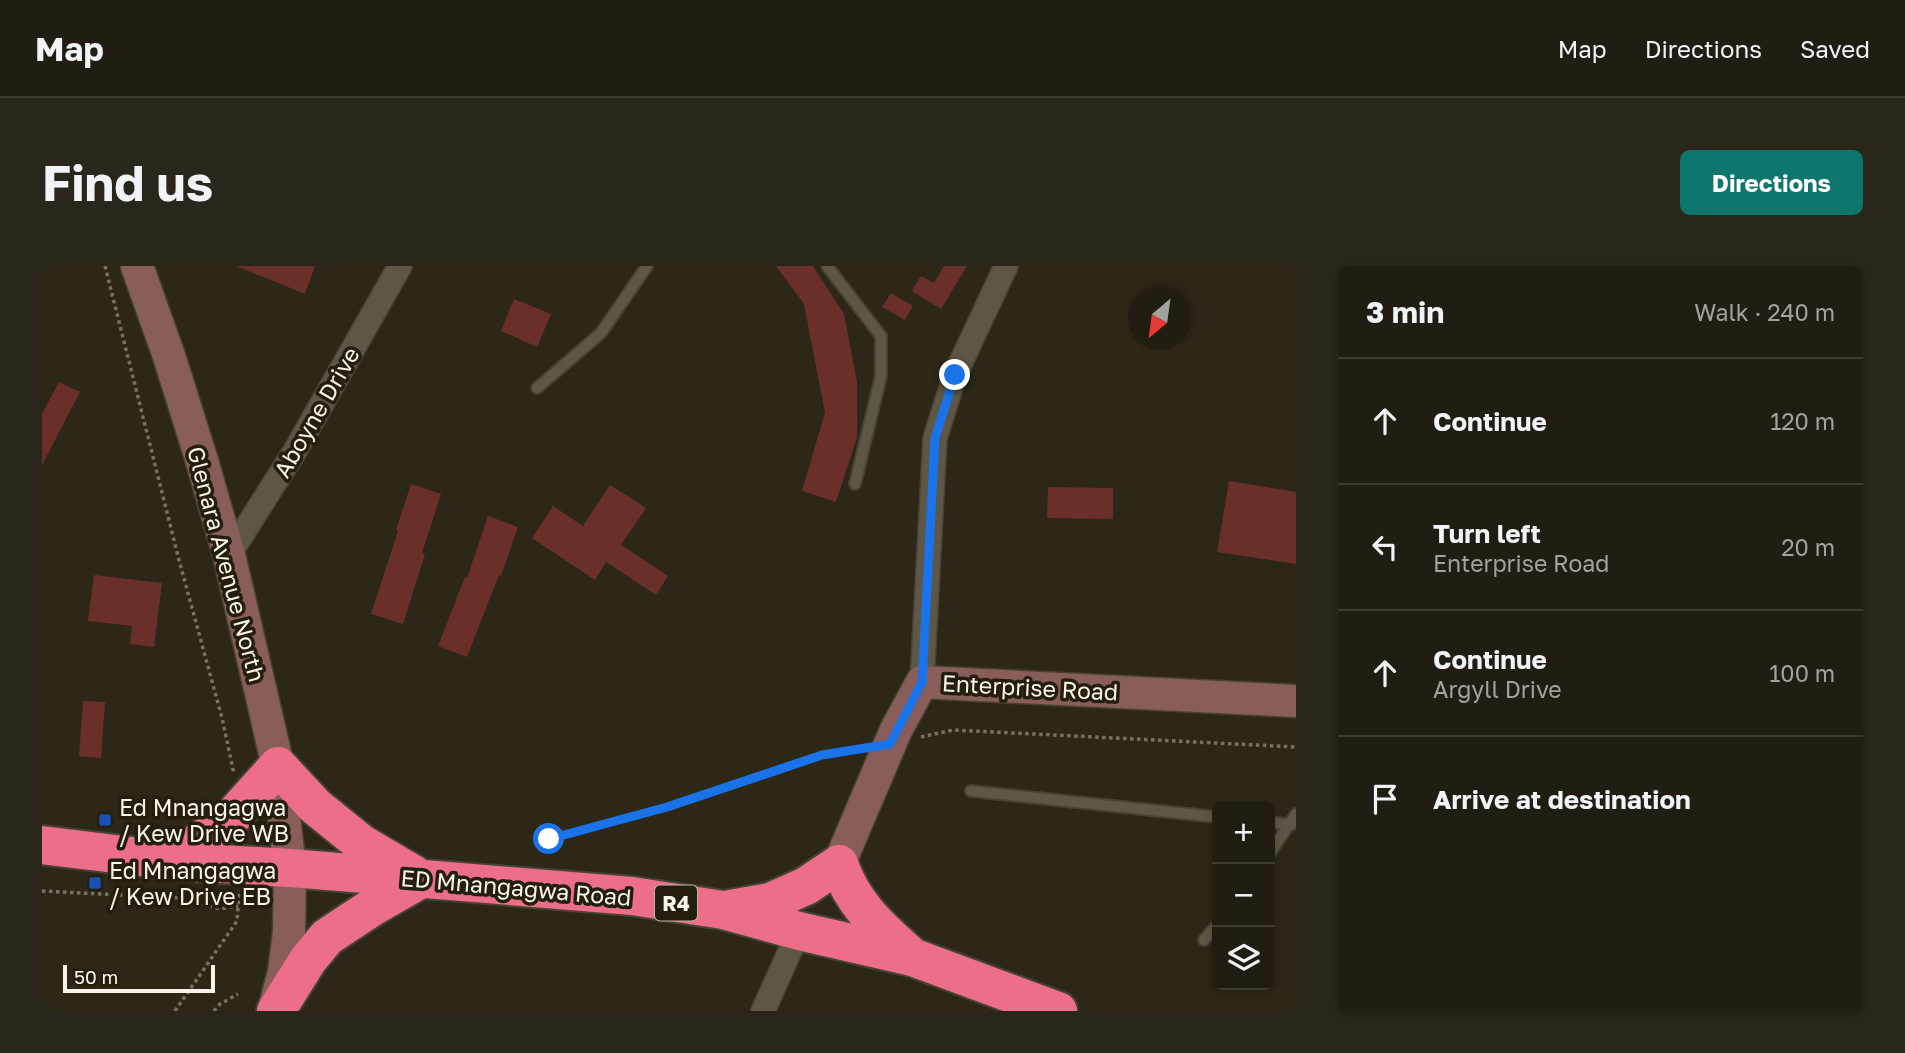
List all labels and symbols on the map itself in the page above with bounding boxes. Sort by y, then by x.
north arrow [1128,287,1191,350]
street label: Aboyne Drive [267,342,365,482]
route end [939,359,970,390]
street label: Glenara Avenue North [182,443,272,685]
street label: Enterprise Road [941,668,1119,706]
place label: Ed Mnangagwa / Kew Drive WB [119,793,289,847]
marker: Ed Mnangagwa / Kew Drive WB [97,812,113,828]
route start [533,823,564,854]
place label: Ed Mnangagwa / Kew Drive EB [109,856,276,910]
street label: ED Mnangagwa Road [399,863,633,911]
marker: Ed Mnangagwa / Kew Drive EB [87,875,103,891]
road number: R4 [655,886,697,920]
scale bar [63,962,215,994]

